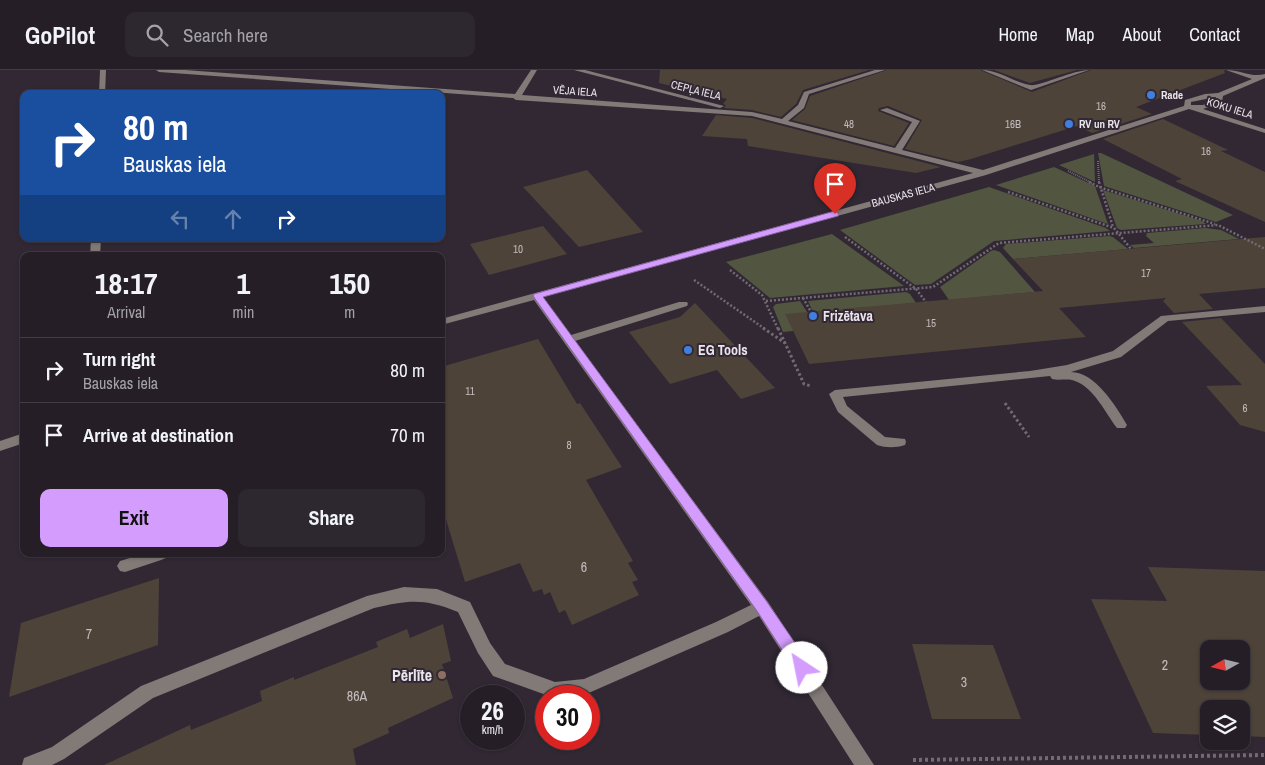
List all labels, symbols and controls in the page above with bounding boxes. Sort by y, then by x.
search box [125,12,475,57]
text: GoPilot [25,19,95,51]
icon: search [143,21,171,49]
text: Search here [183,22,268,48]
text: Home [998,22,1038,47]
text: Map [1066,22,1095,47]
text: About [1123,22,1161,47]
text: Contact [1189,22,1240,47]
street label: CEPĻA IELA [669,77,723,103]
street label: VĒJA IELA [552,82,598,100]
place label: Rade [1161,88,1183,102]
marker: Rade [1145,89,1157,101]
street label: KOKU IELA [1205,94,1256,122]
house number: 16 [1096,99,1106,113]
text: 80 m [123,104,188,151]
icon: right [40,110,105,175]
house number: 48 [844,117,854,131]
house number: 16B [1005,117,1021,131]
place label: RV un RV [1079,117,1121,131]
marker: RV un RV [1063,118,1075,130]
house number: 16 [1201,144,1211,158]
text: Bauskas iela [123,149,226,179]
pin [814,163,856,214]
icon: arrive [821,170,849,198]
street label: BAUSKAS IELA [870,180,937,210]
icon: left [166,205,194,233]
icon: ahead [219,205,247,233]
icon: right [272,205,300,233]
house number: 10 [513,242,523,256]
text: 18:17 [95,263,158,303]
text: 1 [237,263,250,303]
text: 150 [329,263,370,303]
house number: 17 [1141,266,1151,280]
text: Arrival [107,301,145,323]
text: min [232,301,254,323]
text: m [344,301,355,323]
place label: Frizētava [823,307,873,325]
marker: Frizētava [807,310,819,322]
house number: 15 [926,316,936,330]
place label: EG Tools [698,341,748,359]
marker: EG Tools [682,344,694,356]
text: Turn right [83,346,155,372]
icon: right [40,356,68,384]
text: 80 m [390,357,425,383]
text: Bauskas iela [83,372,158,394]
house number: 11 [465,384,475,398]
house number: 6 [1242,401,1248,415]
icon: arrive [40,421,68,449]
text: Arrive at destination [83,422,234,448]
text: 70 m [390,422,425,448]
house number: 8 [566,438,572,452]
button: Exit [40,489,228,547]
button: Share [238,489,425,547]
house number: 6 [581,558,587,576]
house number: 7 [86,625,92,643]
north arrow [1200,640,1250,690]
map controls [1200,640,1250,750]
position arrow [775,641,827,693]
house number: 2 [1162,656,1168,674]
place label: Pērlīte [392,664,432,686]
marker: Pērlīte [436,669,448,681]
house number: 3 [961,673,967,691]
speed limit sign: 30 [535,685,600,750]
house number: 86A [347,687,368,705]
text: 26 [481,694,504,728]
button: layers [1200,700,1250,750]
text: km/h [482,722,503,738]

